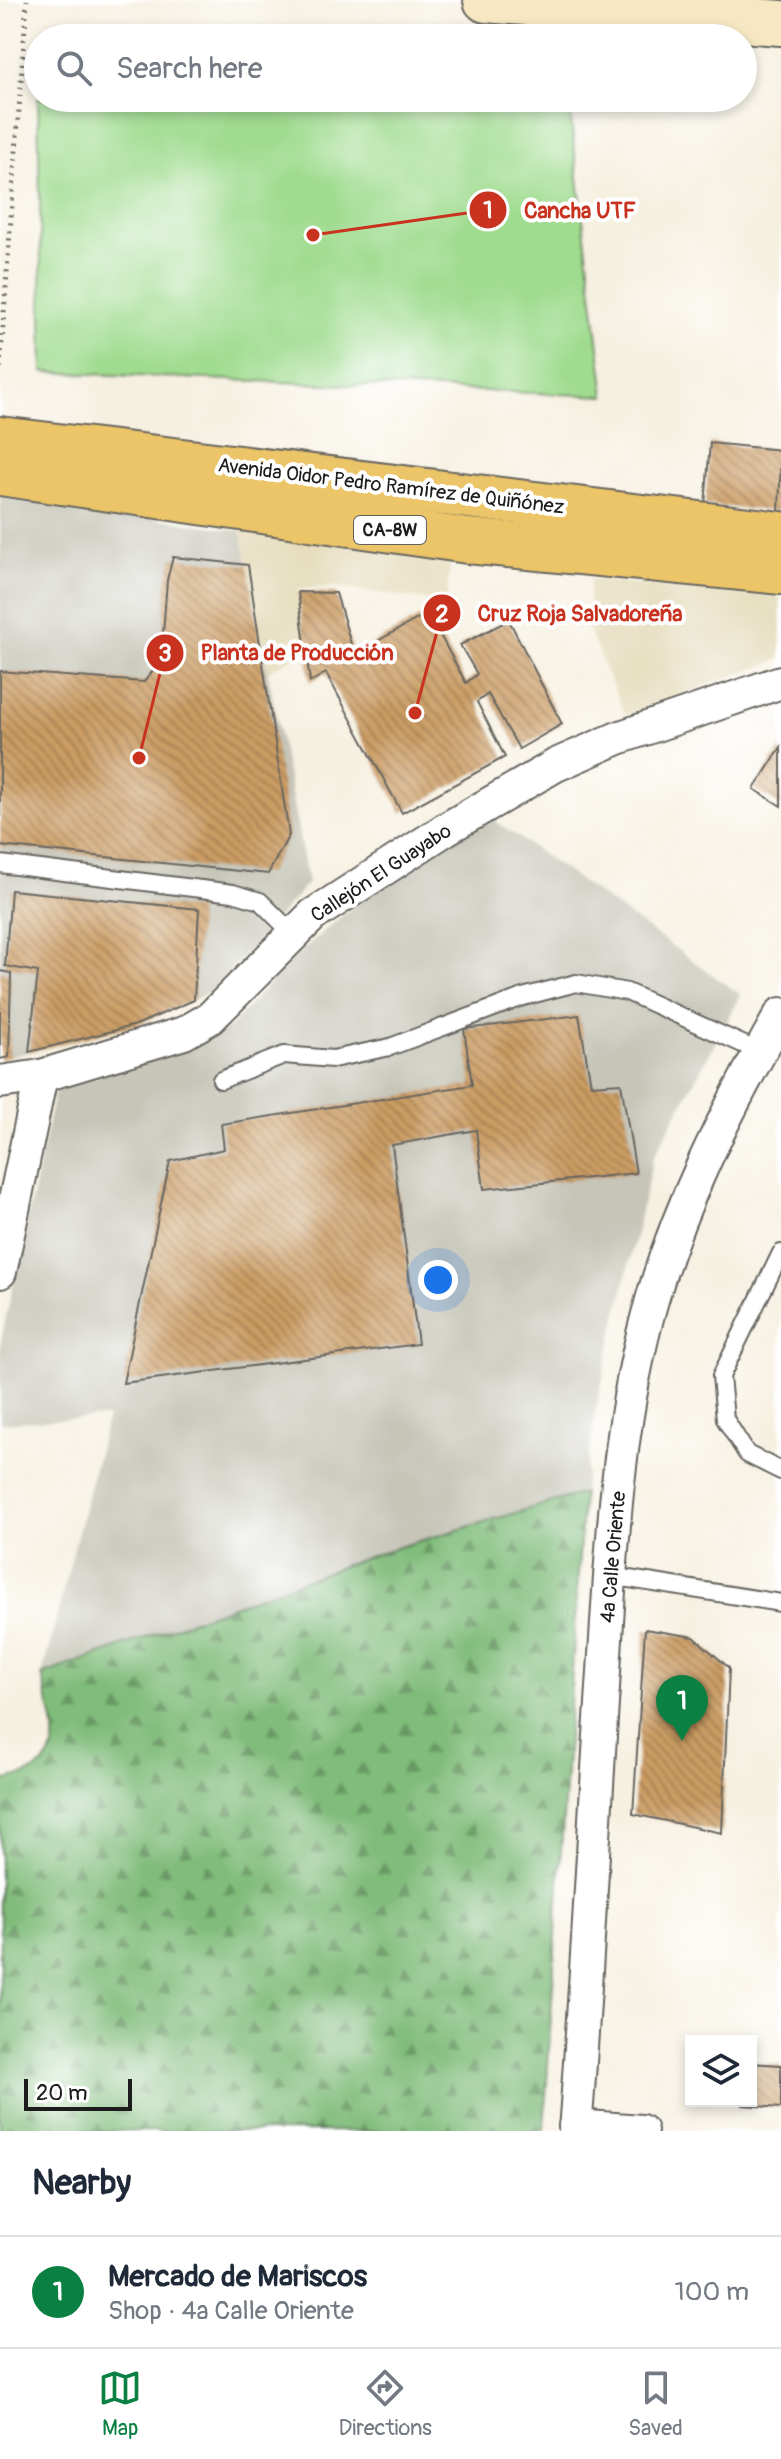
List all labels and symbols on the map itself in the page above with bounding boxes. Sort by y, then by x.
callout: Cancha UTF [468,187,652,233]
text: 1 [483,196,493,225]
text: Cancha UTF [524,197,636,225]
street label: Avenida Oidor Pedro Ramírez de Quiñónez [216,452,566,520]
road number: CA-8W [354,516,426,544]
callout: Cruz Roja Salvadoreña [422,590,699,636]
text: 2 [435,600,449,629]
text: Cruz Roja Salvadoreña [477,600,683,628]
callout: Planta de Producción [145,630,410,676]
text: 3 [158,639,172,668]
text: Planta de Producción [200,639,394,667]
street label: Callejón El Guayabo [306,818,456,928]
your location [418,1260,458,1300]
street label: 4a Calle Oriente [595,1490,631,1624]
pin: 1 [656,1675,708,1741]
scale bar [24,2075,132,2111]

